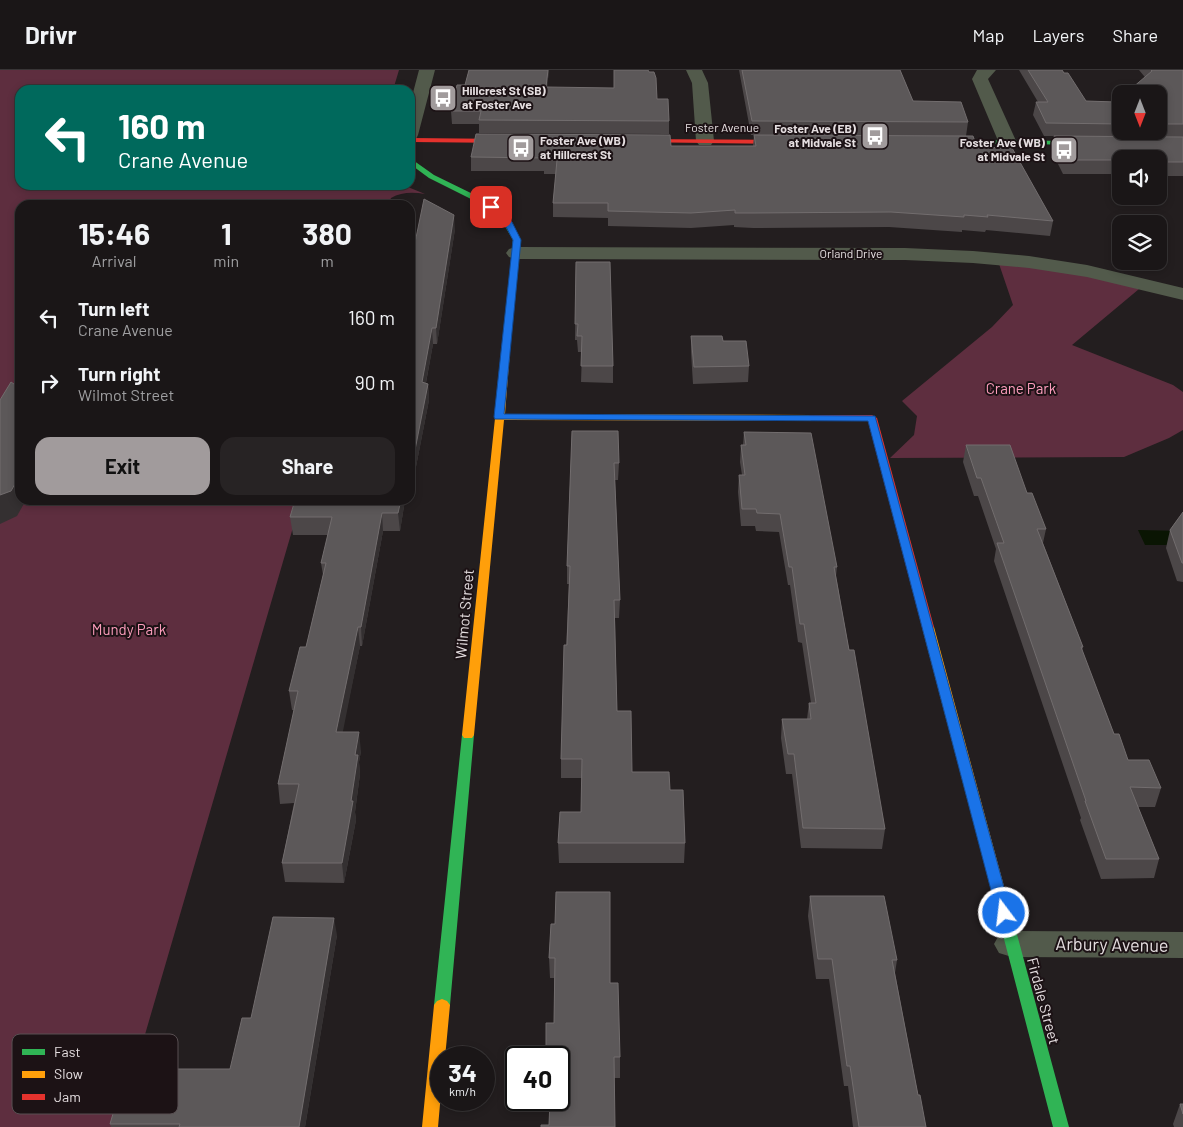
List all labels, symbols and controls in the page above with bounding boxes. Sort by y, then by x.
text: Drivr [25,20,77,49]
text: Map [972,24,1004,46]
text: Layers [1032,24,1085,46]
text: Share [1113,24,1158,46]
bus stop icon: Hillcrest St (SB) at Foster Ave [428,83,458,113]
place label: Hillcrest St (SB) at Foster Ave [462,83,547,111]
north arrow [1112,85,1168,140]
map controls [1112,85,1167,270]
text: 160 m [118,104,205,146]
icon: left [35,105,100,170]
street label: Foster Avenue [685,120,759,134]
place label: Foster Ave (EB) at Midvale St [774,121,857,149]
bus stop icon: Foster Ave (EB) at Midvale St [860,121,890,151]
bus stop icon: Foster Ave (WB) at Hillcrest St [506,133,536,163]
place label: Foster Ave (WB) at Hillcrest St [540,133,626,161]
place label: Foster Ave (WB) at Midvale St [960,135,1046,163]
bus stop icon: Foster Ave (WB) at Midvale St [1049,135,1079,165]
text: Crane Avenue [118,146,248,172]
button: sound [1112,150,1167,205]
pin [470,186,512,228]
icon: arrive [477,193,505,221]
text: 15:46 [78,215,150,251]
text: 1 [221,215,232,251]
text: 380 [302,215,352,251]
button: layers [1112,215,1167,270]
street label: Orland Drive [820,246,882,260]
text: Arrival [92,251,136,270]
text: min [213,251,239,270]
text: m [320,251,334,270]
text: Turn left [78,297,149,320]
icon: left [35,304,63,332]
text: 160 m [348,306,395,329]
text: Crane Avenue [78,320,173,339]
text: Turn right [78,362,160,385]
icon: right [35,369,63,397]
text: 90 m [355,371,395,394]
park label: Crane Park [986,379,1057,397]
text: Wilmot Street [78,385,174,404]
button: Exit [35,437,210,495]
button: Share [220,437,395,495]
street label: Wilmot Street [451,568,477,660]
park label: Mundy Park [92,620,167,638]
position arrow [977,886,1029,938]
street label: Arbury Avenue [1055,932,1169,956]
street label: Firdale Street [1024,955,1064,1046]
legend [12,1034,178,1114]
text: Fast [54,1043,80,1060]
speed limit sign: 40 [505,1046,570,1111]
text: 34 [448,1057,477,1087]
text: Slow [54,1065,83,1082]
text: km/h [449,1084,476,1098]
text: Jam [54,1088,81,1105]

